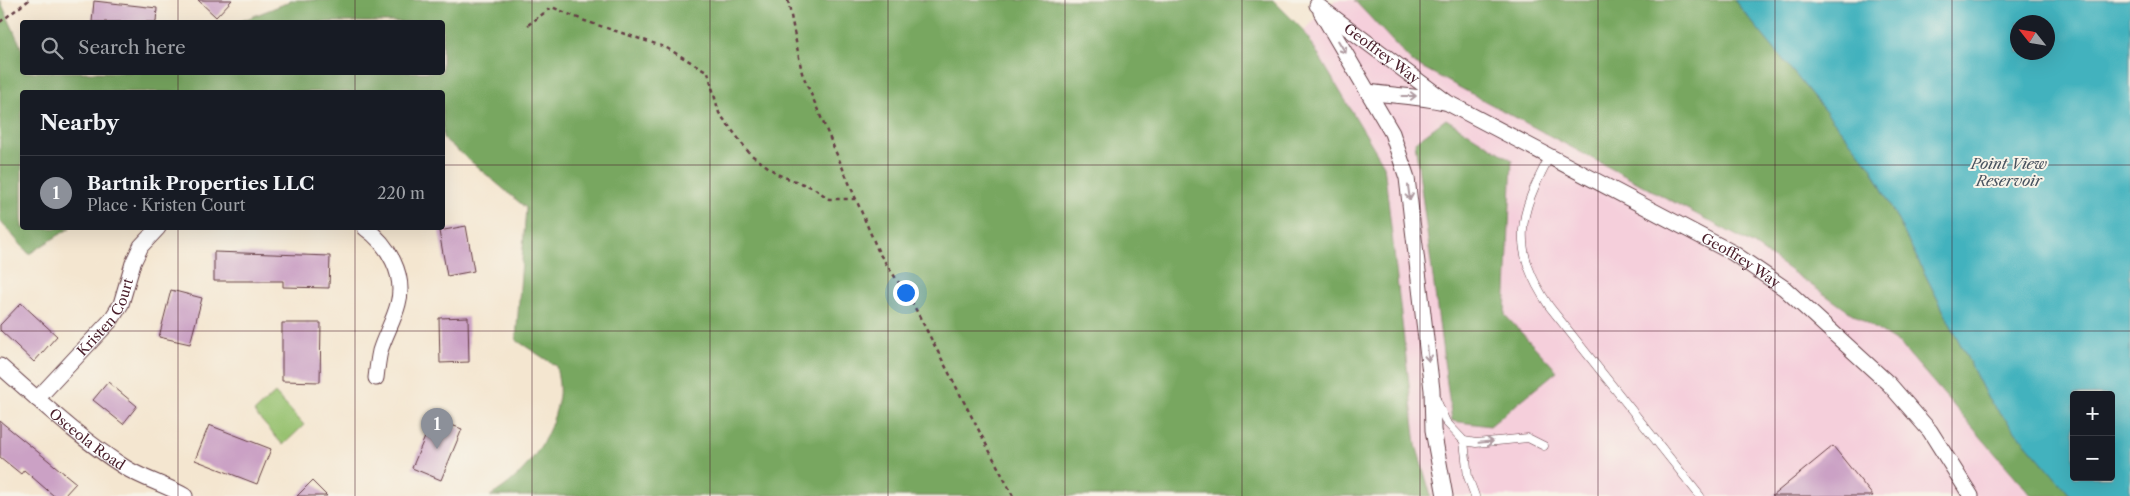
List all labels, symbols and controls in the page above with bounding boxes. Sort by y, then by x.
north arrow [2010,15,2055,60]
street label: Geoffrey Way [1340,19,1423,88]
search box [20,20,445,75]
icon: search [38,34,66,62]
text: Search here [78,36,186,59]
one-way arrow [1337,39,1347,53]
one-way arrow [1400,91,1416,101]
text: Nearby [40,110,119,135]
water label: Point View Reservoir [1970,154,2048,190]
text: Bartnik Properties LLC [87,172,314,195]
text: 1 [52,183,60,203]
text: 220 m [377,183,425,203]
one-way arrow [1405,185,1415,201]
text: Place · Kristen Court [87,195,245,215]
street label: Geoffrey Way [1698,229,1784,292]
street label: Kristen Court [73,276,137,360]
your location [893,280,919,306]
one-way arrow [1423,346,1433,362]
map controls [2070,391,2115,481]
button: + [2070,391,2115,436]
street label: Osceola Road [45,404,129,474]
pin: 1 [421,408,453,449]
button: − [2070,436,2115,481]
one-way arrow [1478,437,1494,447]

